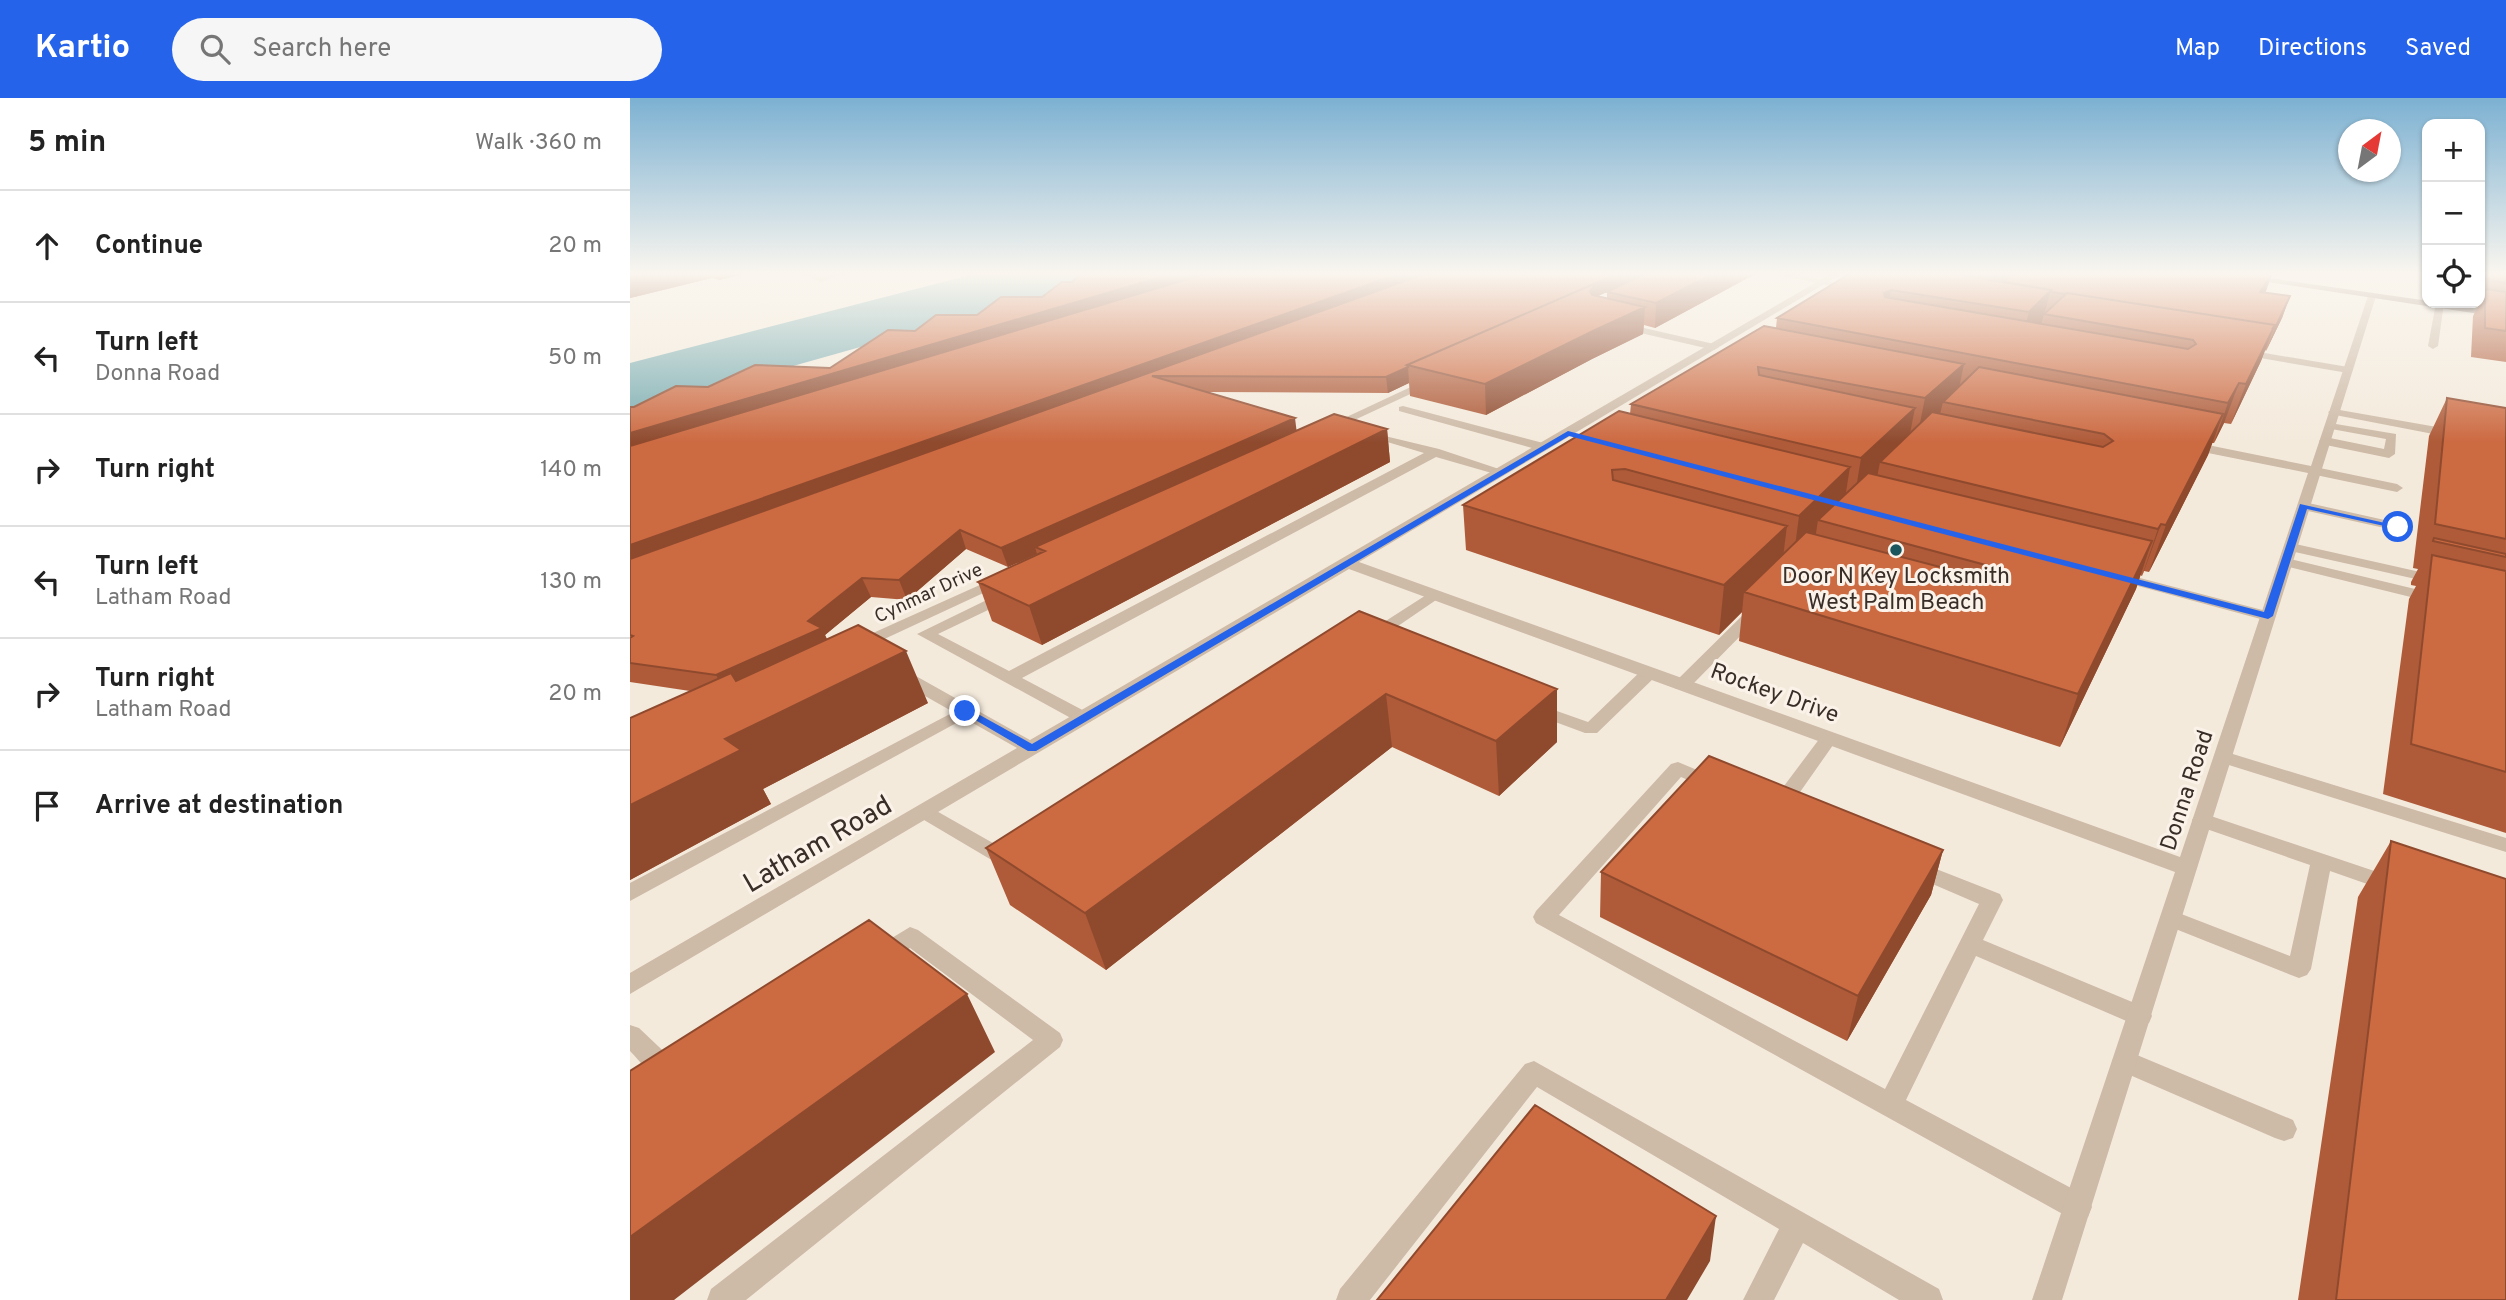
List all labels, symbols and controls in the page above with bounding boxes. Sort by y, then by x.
search box [172,18,662,81]
text: Kartio [35,28,130,70]
icon: search [196,30,234,68]
text: Search here [252,33,391,66]
text: Map [2175,34,2220,64]
text: Directions [2258,34,2367,64]
text: Saved [2405,34,2471,64]
north arrow [2338,119,2401,182]
map controls [2422,119,2485,308]
button: + [2422,119,2485,182]
text: 5 min [28,125,106,162]
text: Walk · 360 m [475,129,602,158]
button: − [2422,182,2485,245]
icon: ahead [28,227,66,265]
text: Continue [95,230,203,263]
text: 20 m [548,232,602,261]
button: locate [2422,245,2485,308]
text: Turn left [95,327,199,360]
icon: left [28,339,66,377]
text: 50 m [548,344,602,373]
text: Donna Road [95,360,220,389]
icon: right [28,451,66,489]
text: Turn right [95,454,215,487]
text: 140 m [540,456,602,485]
route start [2382,511,2413,542]
marker: Door N Key Locksmith West Palm Beach [1888,542,1904,558]
text: Turn left [95,551,199,584]
street label: Cynmar Drive [871,558,987,629]
icon: left [28,563,66,601]
place label: Door N Key Locksmith West Palm Beach [1782,563,2010,618]
text: 130 m [540,568,602,597]
text: Latham Road [95,584,231,613]
street label: Rockey Drive [1706,658,1842,731]
text: Turn right [95,663,215,696]
icon: right [28,675,66,713]
text: 20 m [548,680,602,709]
route end [949,695,980,726]
text: Latham Road [95,696,231,725]
street label: Donna Road [2155,727,2222,855]
icon: arrive [28,787,66,825]
street label: Latham Road [738,788,899,903]
text: Arrive at destination [95,790,343,823]

